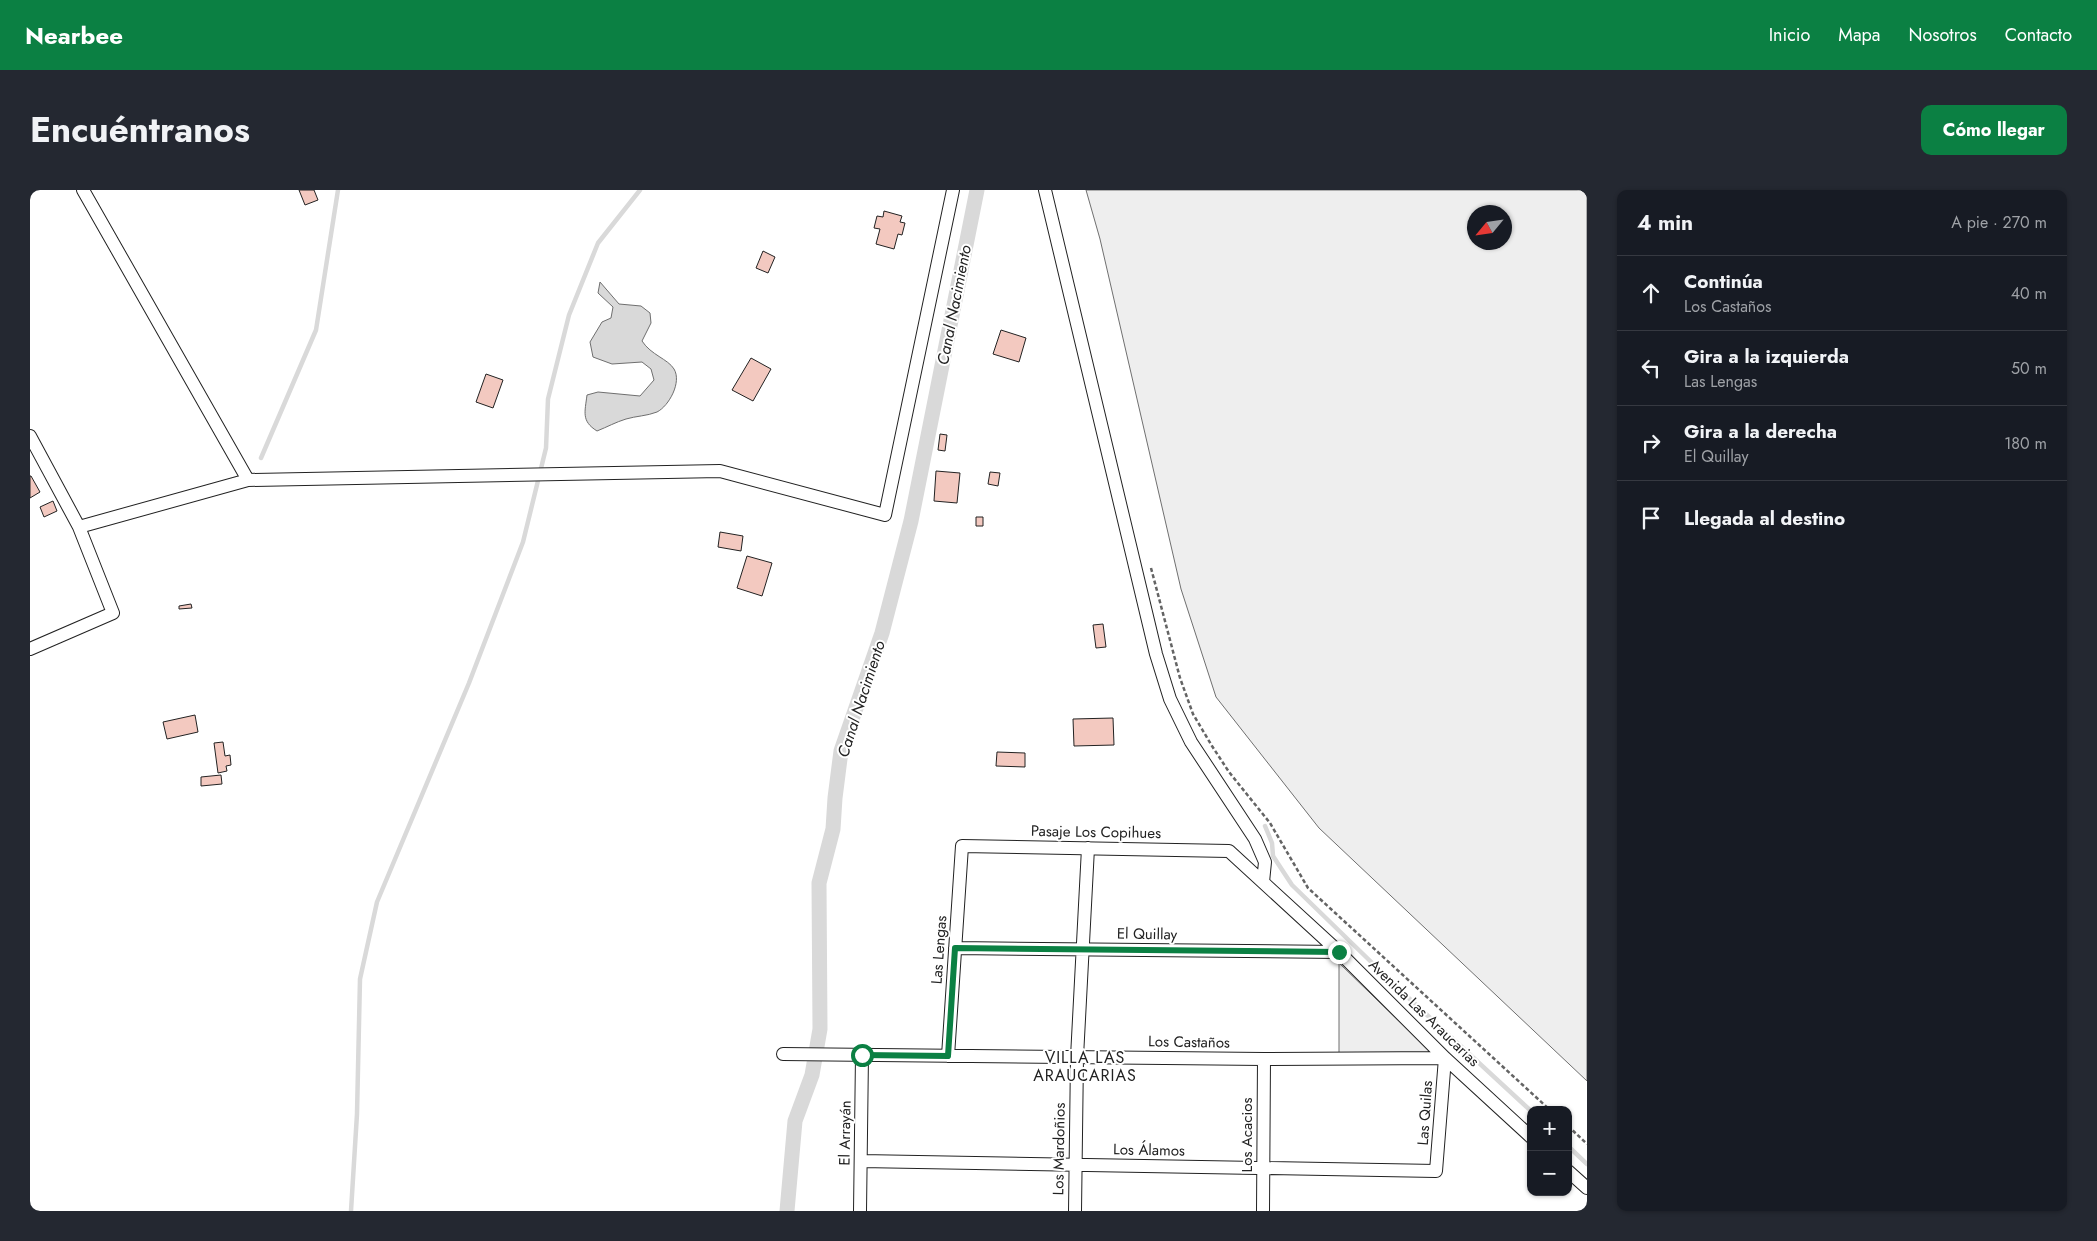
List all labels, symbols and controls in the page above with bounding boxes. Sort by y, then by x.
text: Nearbee [25,18,123,53]
text: Inicio [1769,22,1810,48]
text: Mapa [1838,22,1880,48]
text: Nosotros [1908,22,1977,48]
text: Contacto [2005,22,2072,48]
text: Encuéntranos [30,105,250,155]
button: Cómo llegar [1921,105,2067,155]
north arrow [1467,205,1512,250]
text: 4 min [1637,208,1693,238]
text: A pie · 270 m [1951,211,2047,234]
water label: Canal Nacimiento [931,243,977,367]
text: Continúa [1684,268,1763,295]
icon: ahead [1637,279,1665,307]
text: 40 m [2011,282,2047,305]
text: Los Castaños [1684,295,1771,318]
text: Gira a la izquierda [1684,343,1849,370]
icon: left [1637,354,1665,382]
text: 50 m [2011,357,2047,380]
text: Las Lengas [1684,370,1757,393]
text: Gira a la derecha [1684,418,1837,445]
icon: right [1637,429,1665,457]
text: 180 m [2004,432,2047,455]
text: El Quillay [1684,445,1749,468]
icon: arrive [1637,504,1665,532]
text: Llegada al destino [1684,505,1845,532]
water label: Canal Nacimiento [831,637,891,760]
street label: Pasaje Los Copihues [1031,820,1161,844]
street label: Las Lengas [926,915,952,985]
street label: El Quillay [1117,922,1178,946]
route end [1328,941,1351,964]
street label: Avenida Las Araucarias [1364,954,1484,1072]
street label: Los Castaños [1148,1030,1230,1054]
route start [851,1044,874,1067]
district label: VILLA LAS ARAUCARIAS [1033,1046,1137,1087]
street label: Las Quilas [1412,1080,1438,1146]
street label: Los Acacios [1236,1097,1258,1173]
street label: El Arrayán [833,1100,857,1166]
street label: Los Mardoñios [1047,1102,1071,1196]
map controls [1527,1106,1572,1196]
button: + [1527,1106,1572,1151]
street label: Los Álamos [1113,1138,1185,1162]
button: − [1527,1151,1572,1196]

